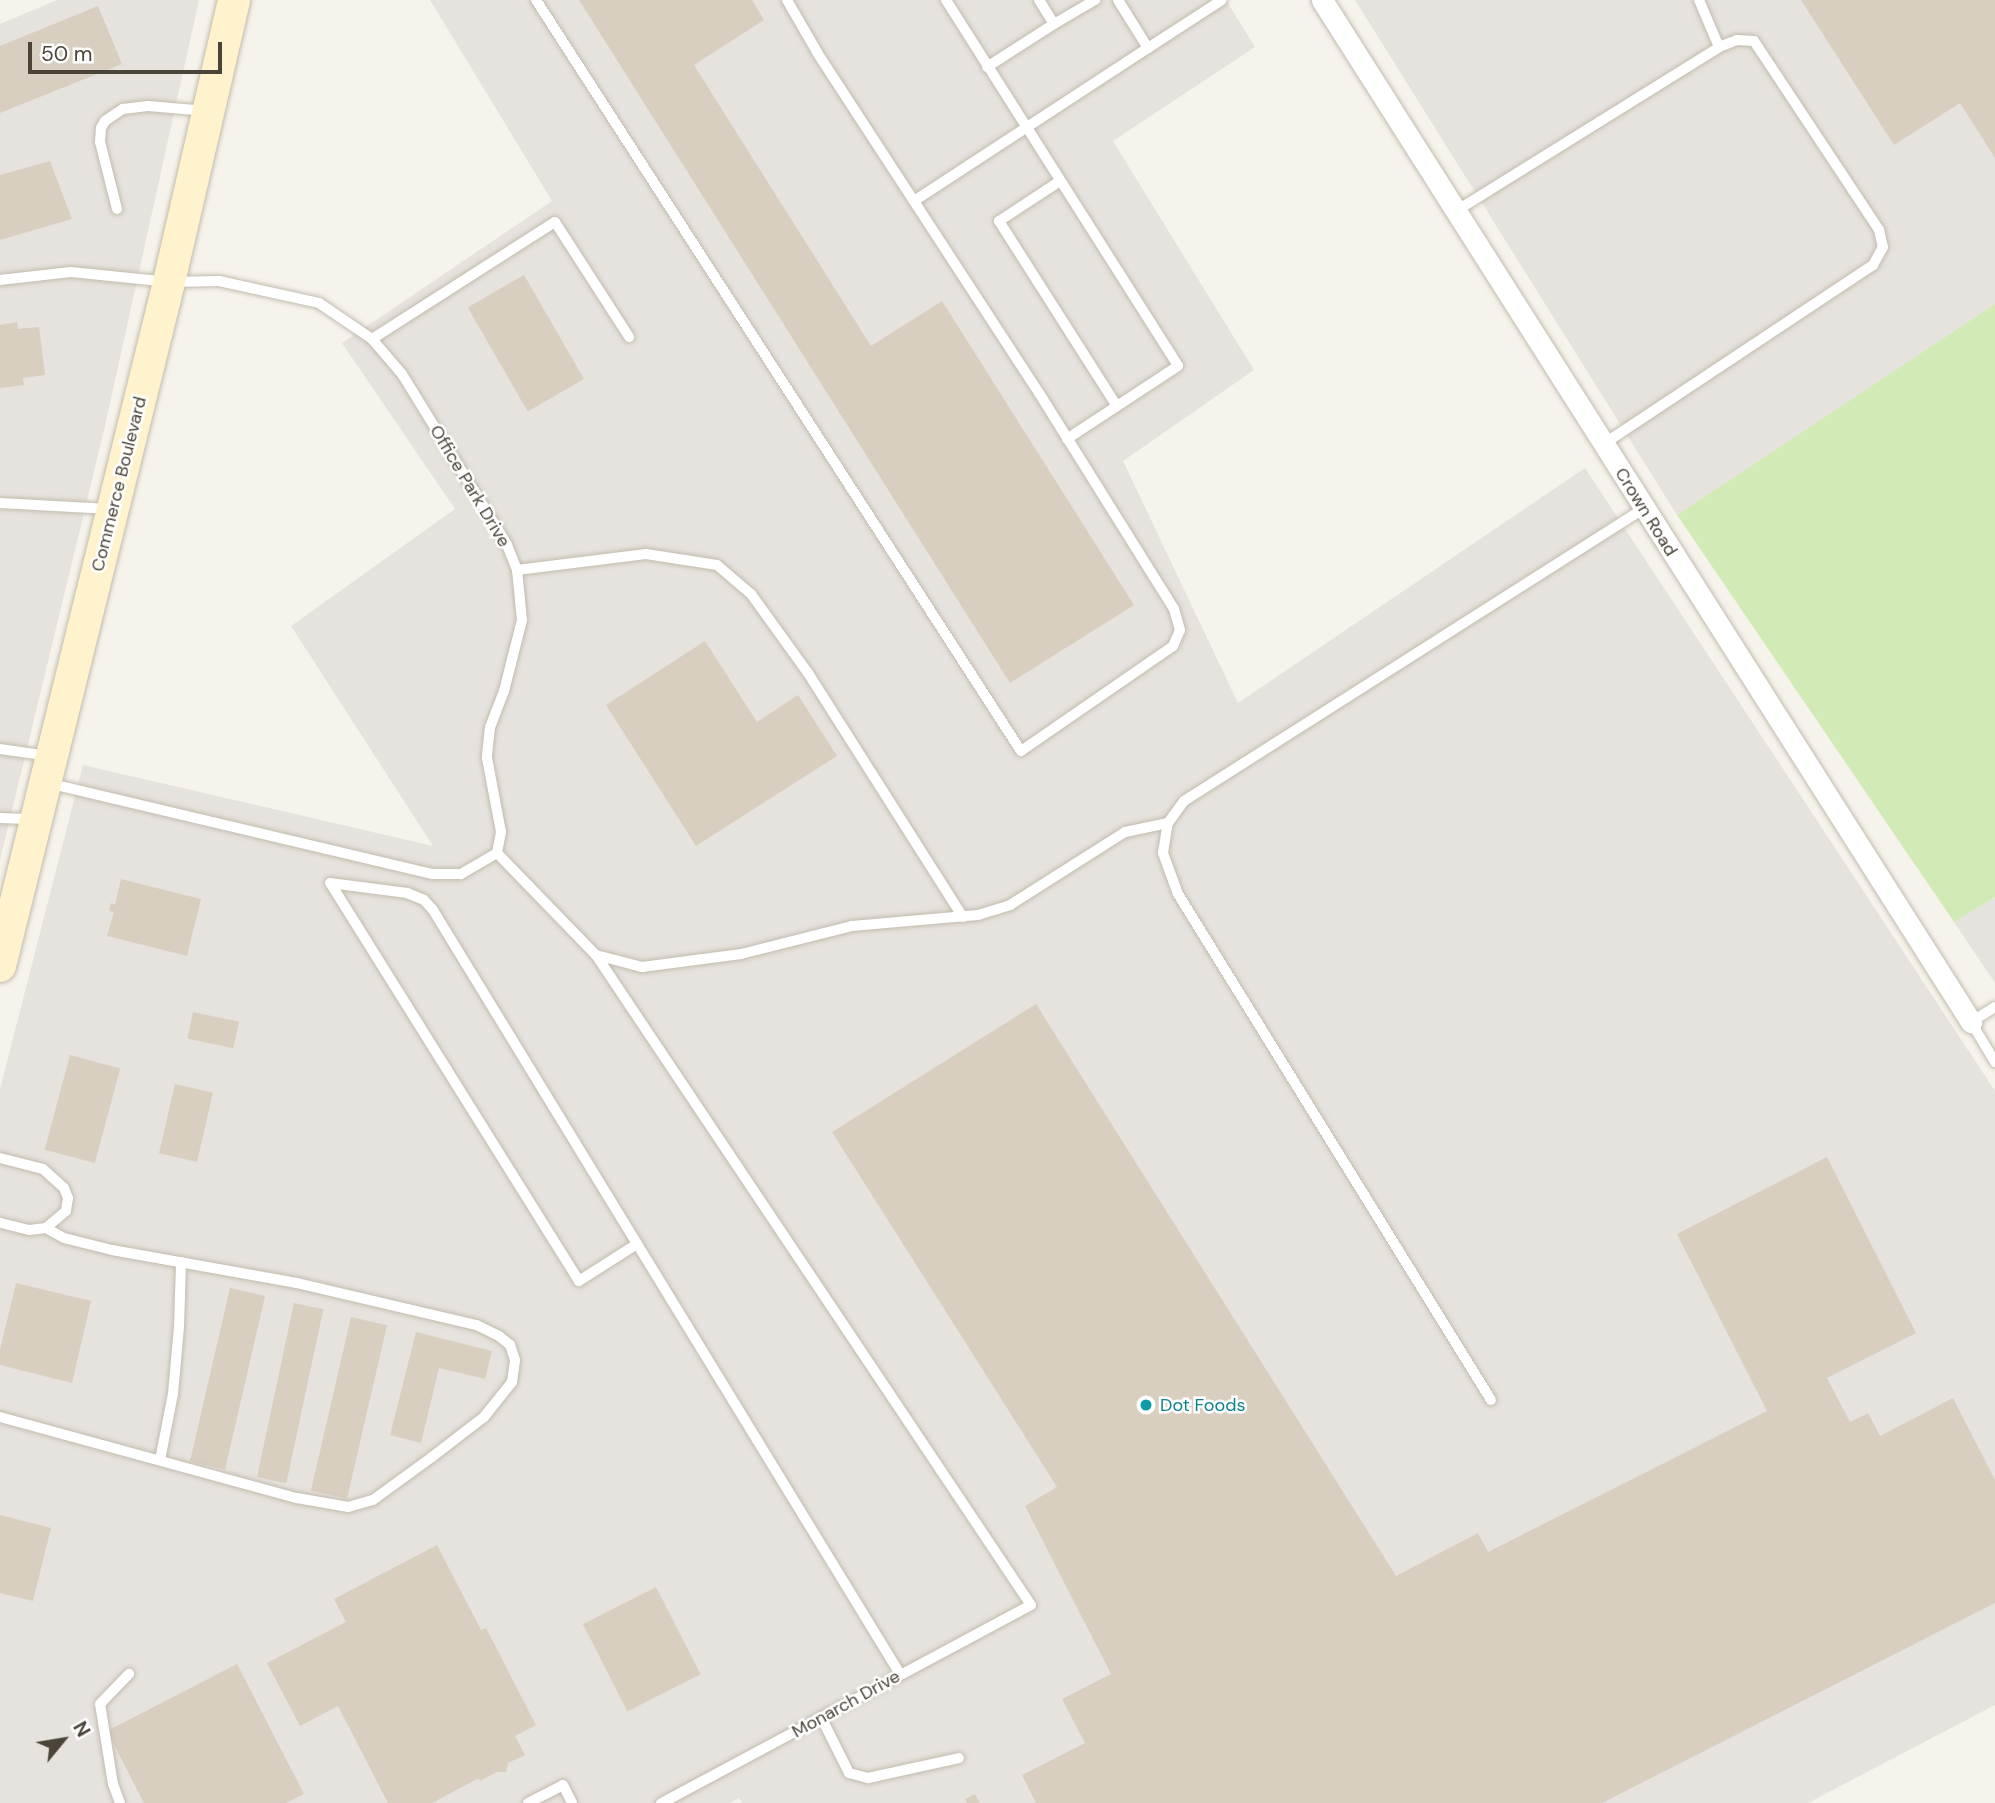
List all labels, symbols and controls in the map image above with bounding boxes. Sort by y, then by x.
scale bar [32,28,226,72]
text: 50 m [41,40,92,68]
street label: Commerce Boulevard [87,394,151,574]
street label: Office Park Drive [425,421,515,551]
street label: Crown Road [1610,464,1682,560]
place label: Dot Foods [1160,1394,1245,1416]
marker: Dot Foods [1138,1397,1154,1413]
street label: Monarch Drive [788,1665,904,1743]
north arrow [28,1705,98,1775]
text: N [67,1717,96,1741]

